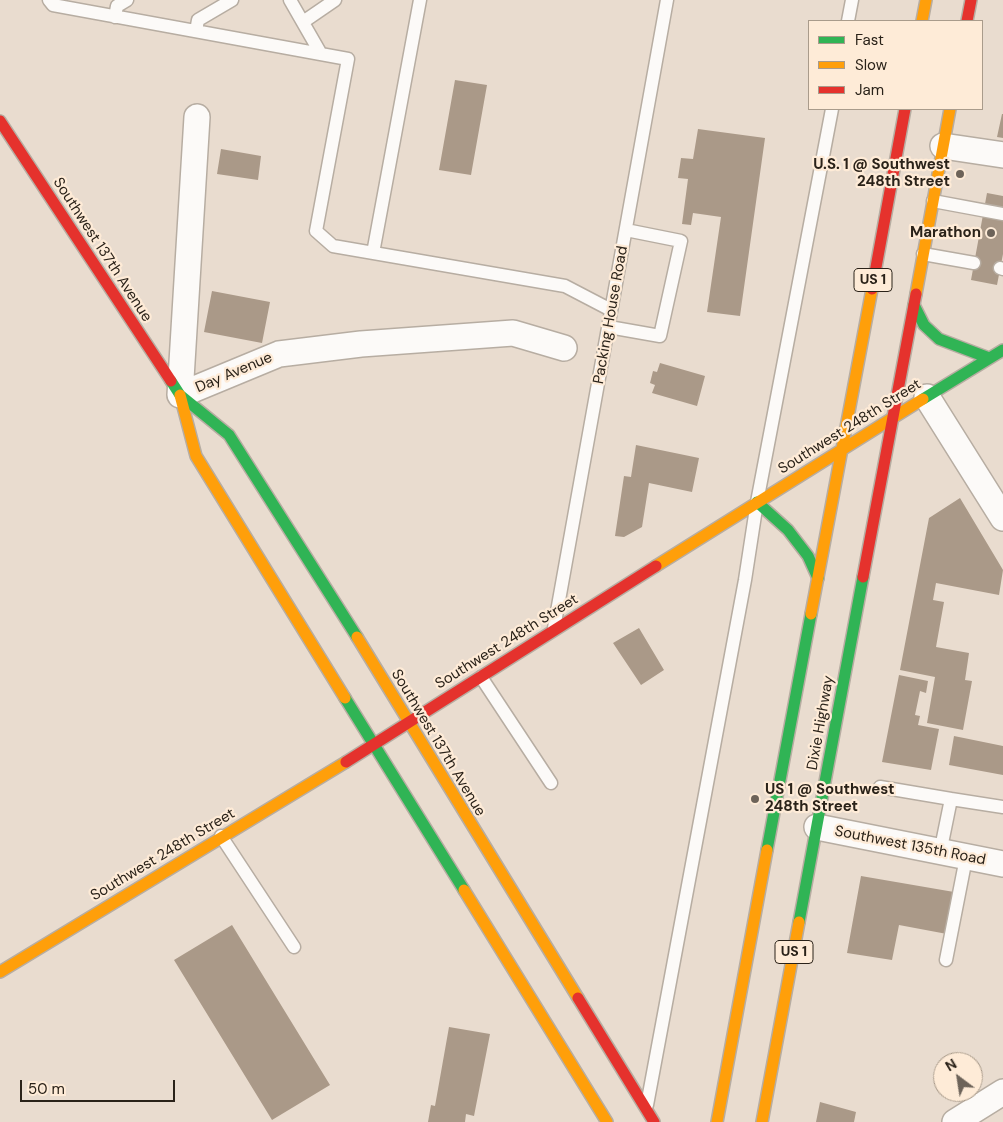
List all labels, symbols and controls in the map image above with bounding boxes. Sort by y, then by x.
legend [808,20,983,110]
text: Fast [855,30,884,50]
text: Slow [855,55,887,75]
text: Jam [855,80,884,100]
place label: U.S. 1 @ Southwest 248th Street [813,156,950,191]
marker: U.S. 1 @ Southwest 248th Street [954,168,966,180]
street label: Southwest 137th Avenue [49,175,155,325]
place label: Marathon [910,224,981,242]
marker: Marathon [985,227,997,239]
street label: Packing House Road [590,245,632,385]
road number: US 1 [854,268,892,292]
street label: Day Avenue [193,349,275,397]
street label: Southwest 248th Street [775,376,925,478]
street label: Southwest 248th Street [432,591,582,693]
street label: Southwest 137th Avenue [387,666,489,820]
street label: Dixie Highway [804,674,838,772]
place label: US 1 @ Southwest 248th Street [765,781,895,816]
marker: US 1 @ Southwest 248th Street [749,793,761,805]
street label: Southwest 248th Street [88,805,238,905]
street label: Southwest 135th Road [833,823,987,869]
road number: US 1 [775,940,813,964]
north arrow [933,1052,983,1102]
text: N [942,1055,960,1075]
scale bar [22,1070,178,1102]
text: 50 m [28,1079,65,1099]

